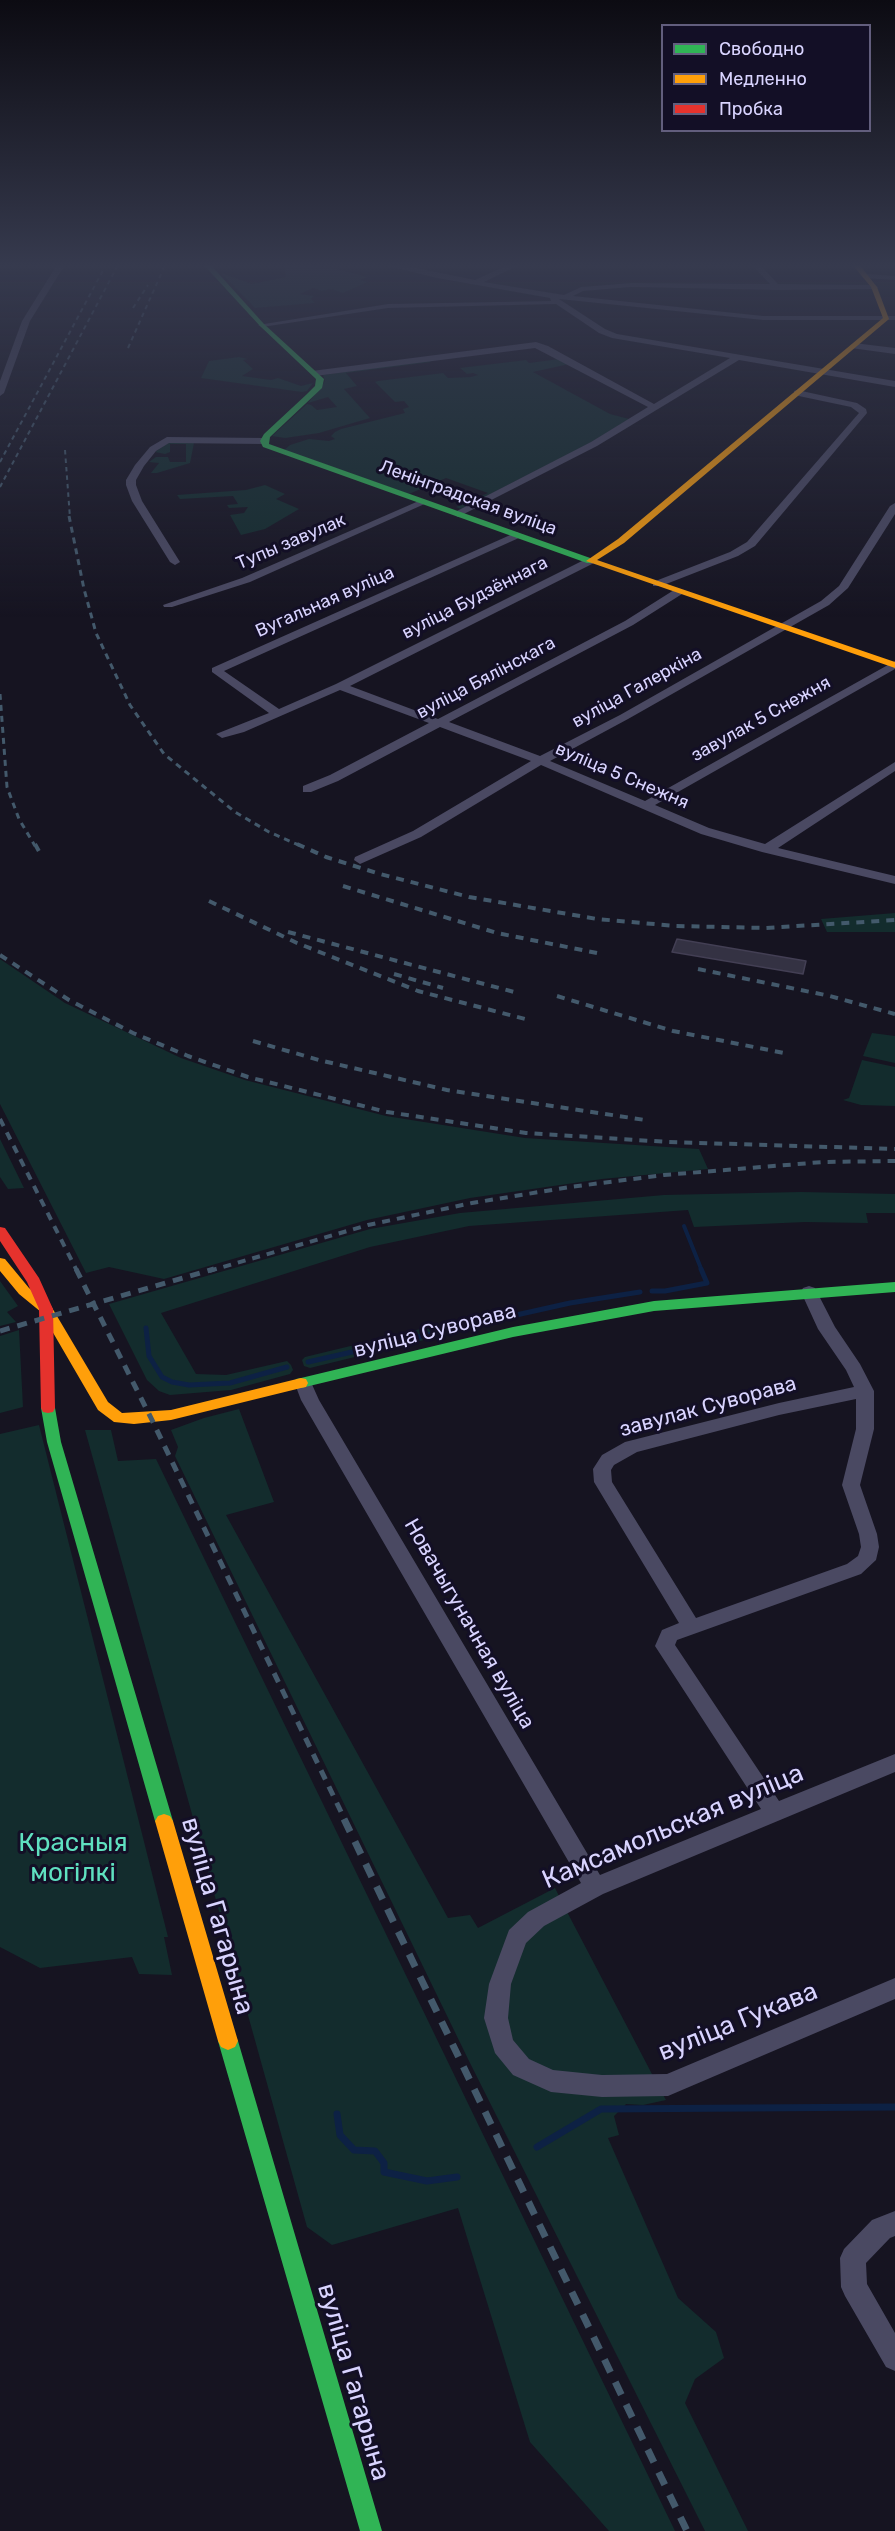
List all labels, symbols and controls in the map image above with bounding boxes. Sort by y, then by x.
legend [661,24,871,132]
text: Свободно [719,38,804,60]
text: Медленно [719,68,807,90]
text: Пробка [719,98,783,120]
street label: Ленінградская вуліца [376,456,560,540]
street label: Тупы завулак [233,509,349,575]
street label: вуліца Будзённага [399,552,551,644]
street label: Вугальная вуліца [252,562,398,642]
street label: вуліца Бялінскага [413,632,559,724]
street label: вуліца Галеркіна [568,643,706,733]
street label: завулак 5 Снежня [687,672,835,766]
street label: вуліца 5 Снежня [552,738,692,814]
street label: вуліца Суворава [351,1299,519,1363]
street label: завулак Суворава [617,1371,799,1443]
street label: Новачыгуначная вуліца [398,1514,540,1734]
street label: Камсамольская вуліца [538,1758,808,1896]
street label: вуліца Гагарына [174,1814,260,2018]
park label: Красныя могілкі [18,1827,128,1888]
street label: вуліца Гукава [654,1976,822,2068]
street label: вуліца Гагарына [310,2280,396,2484]

